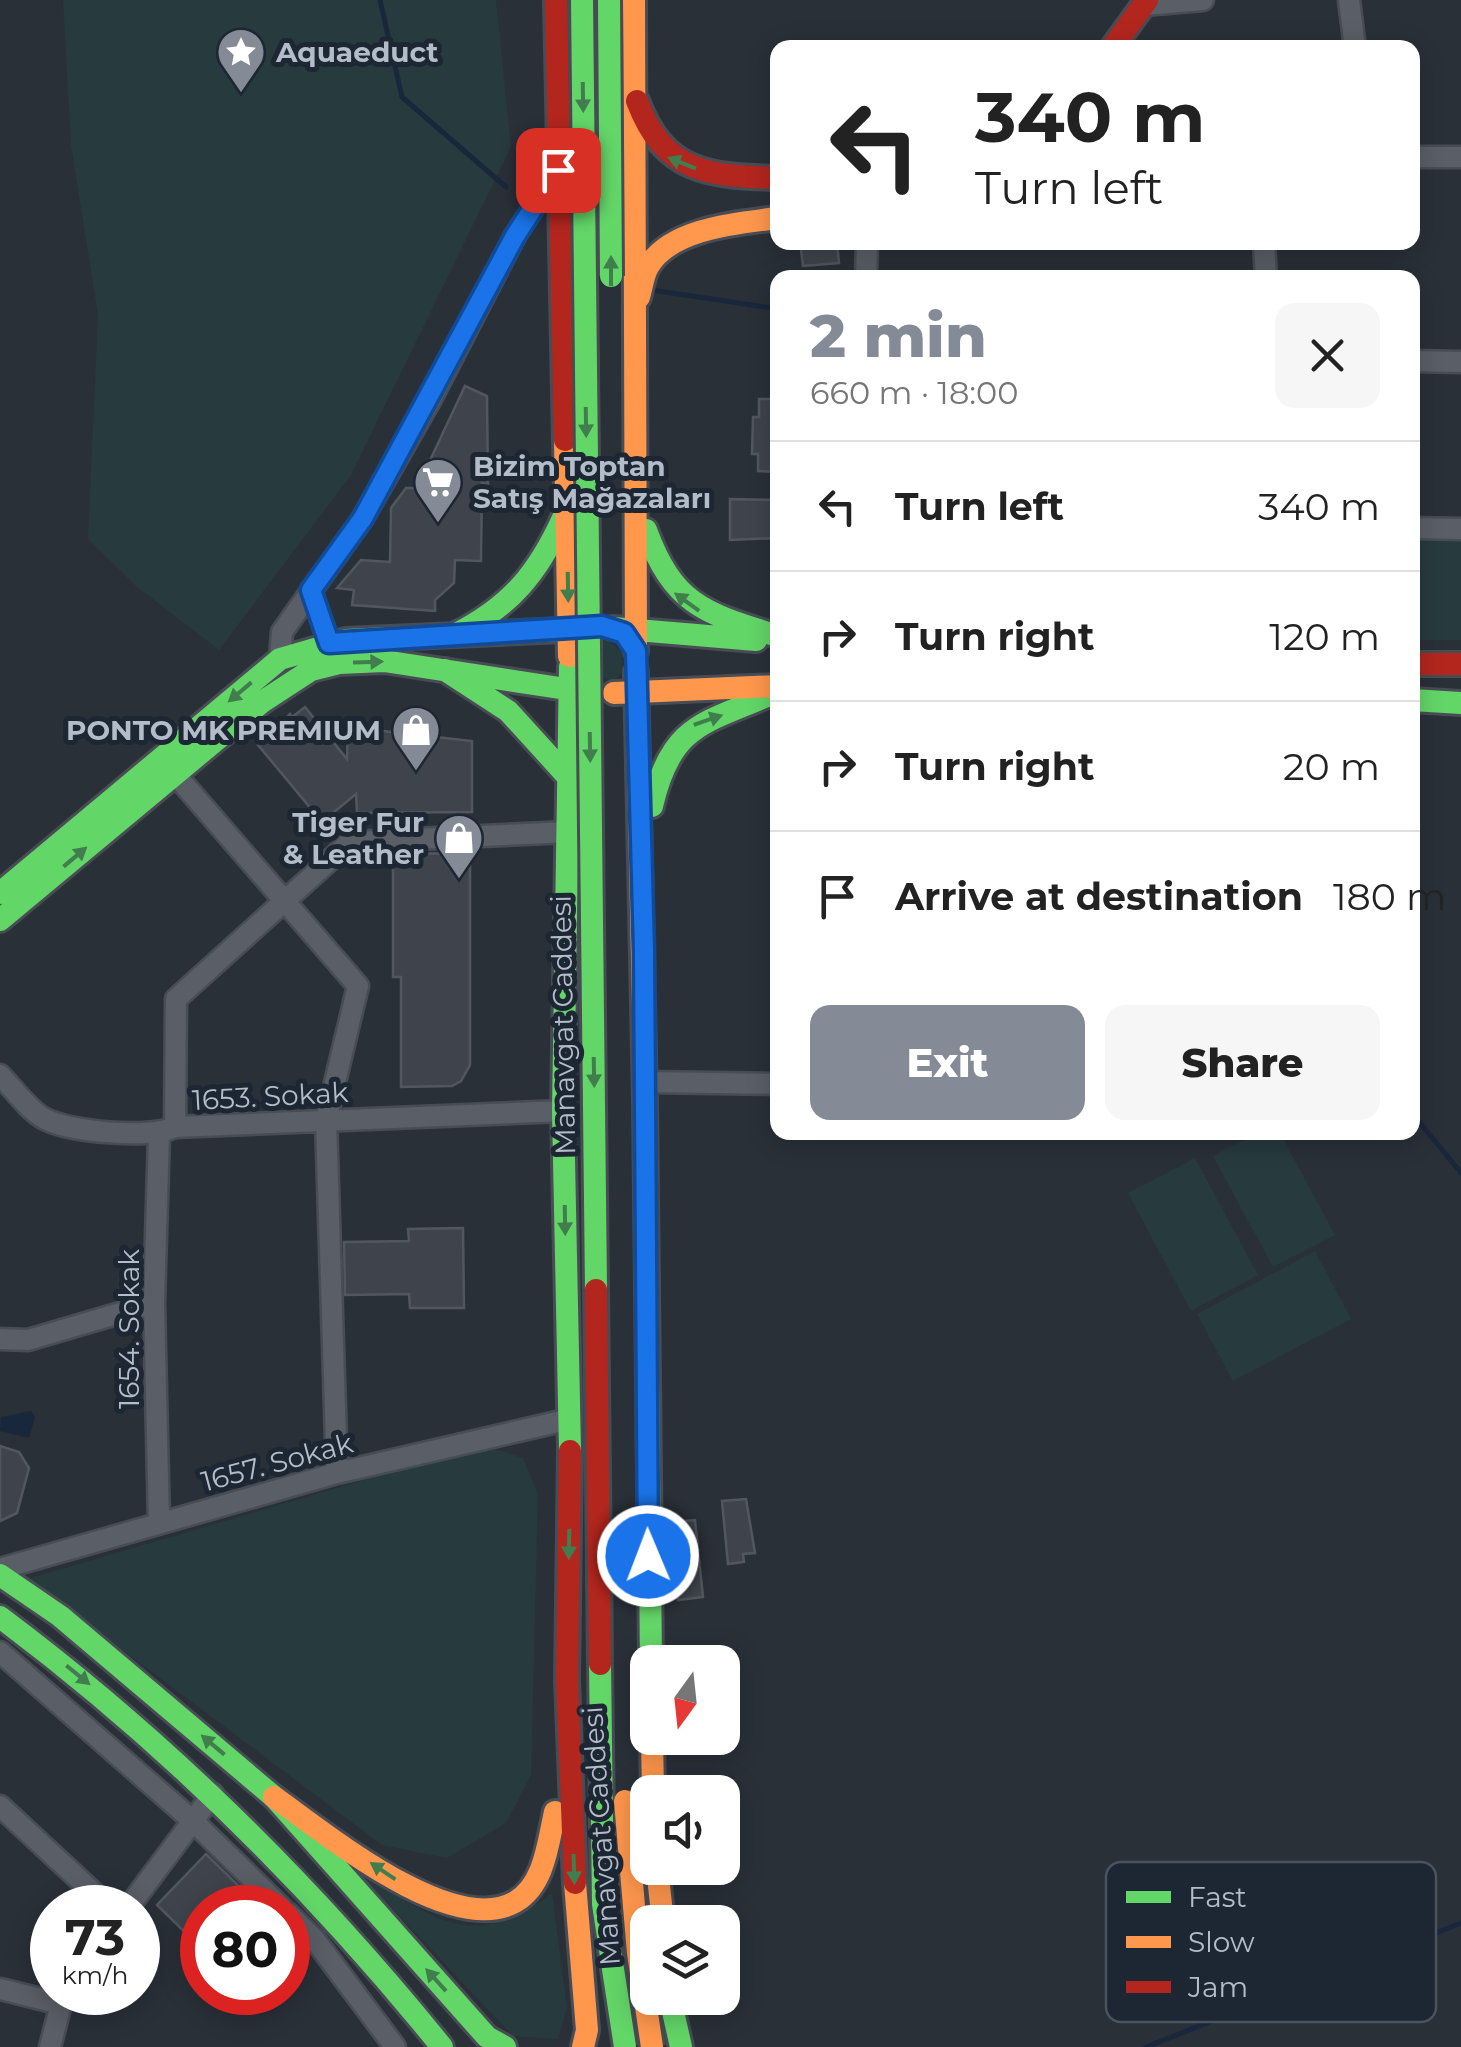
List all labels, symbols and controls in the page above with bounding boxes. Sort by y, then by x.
place icon: Aquaeduct [215,26,267,94]
place label: Aquaeduct [275,35,439,69]
text: 340 m [975,74,1205,160]
icon: left [810,80,940,210]
one-way arrow [575,82,591,114]
pin [516,128,601,213]
icon: arrive [531,143,586,198]
one-way arrow [667,154,697,170]
text: Turn left [975,160,1163,215]
one-way arrow [603,255,619,287]
text: 2 min [810,299,987,372]
button: close [1275,303,1380,408]
text: 660 m · 18:00 [810,373,1018,412]
one-way arrow [578,407,594,439]
place label: Bizim Toptan Satış Mağazaları [473,449,711,515]
supermarket icon: Bizim Toptan Satış Mağazaları [412,456,464,524]
icon: left [810,479,865,534]
text: Turn left [895,483,1064,530]
text: 340 m [1258,483,1380,530]
one-way arrow [561,572,577,604]
one-way arrow [674,592,700,612]
icon: right [810,609,865,664]
text: Turn right [895,613,1094,660]
text: 120 m [1269,613,1380,660]
one-way arrow [352,654,384,670]
one-way arrow [227,681,252,703]
shop icon: PONTO MK PREMIUM [390,704,442,772]
one-way arrow [694,711,724,726]
place label: PONTO MK PREMIUM [66,713,381,747]
one-way arrow [582,732,598,764]
icon: right [810,739,865,794]
text: Turn right [895,743,1094,790]
text: 20 m [1283,743,1380,790]
place label: Tiger Fur & Leather [283,805,424,871]
shop icon: Tiger Fur & Leather [433,812,485,880]
one-way arrow [62,847,87,868]
icon: arrive [810,869,865,924]
text: Arrive at destination [895,873,1303,920]
text: 180 m [1333,873,1446,920]
street label: Manavgat Caddesi [544,895,582,1155]
button: Exit [810,1005,1085,1120]
button: Share [1105,1005,1380,1120]
one-way arrow [586,1057,602,1089]
street label: 1653. Sokak [191,1075,349,1117]
one-way arrow [558,1204,574,1236]
street label: 1654. Sokak [112,1249,146,1409]
street label: 1657. Sokak [198,1425,357,1499]
position arrow [596,1504,700,1608]
one-way arrow [560,1529,576,1561]
north arrow [630,1645,740,1755]
map controls [630,1645,740,2015]
one-way arrow [66,1664,91,1685]
street label: Manavgat Caddesi [575,1705,627,1967]
one-way arrow [200,1734,225,1756]
button: sound [630,1775,740,1885]
one-way arrow [567,1854,583,1886]
one-way arrow [369,1862,396,1880]
legend [1106,1862,1436,2022]
text: Fast [1188,1880,1247,1914]
speed limit sign: 80 [180,1885,310,2015]
button: layers [630,1905,740,2015]
text: 73 [65,1907,125,1968]
text: Slow [1188,1925,1255,1959]
text: km/h [62,1960,128,1990]
one-way arrow [425,1968,448,1992]
text: Jam [1187,1970,1248,2004]

